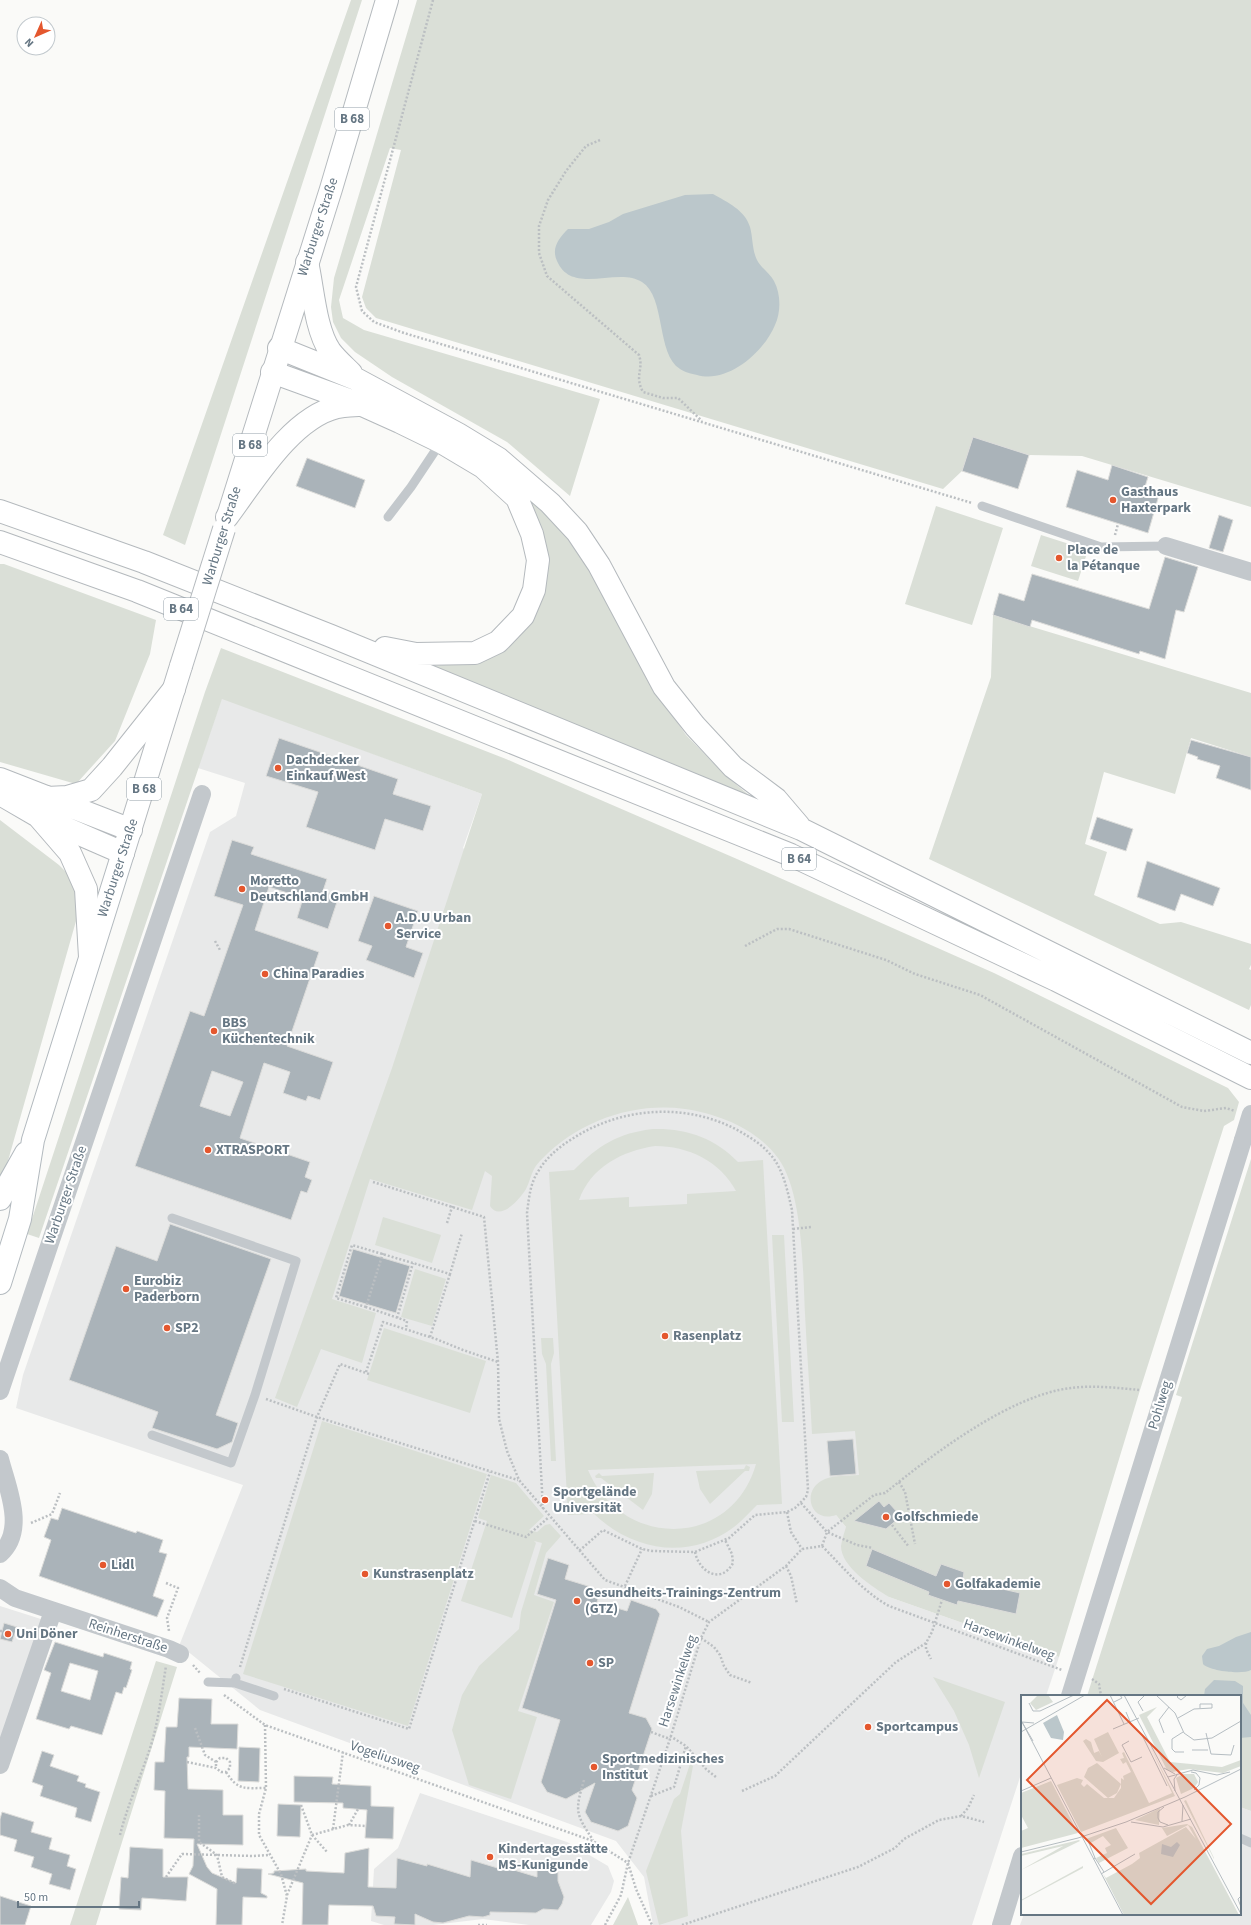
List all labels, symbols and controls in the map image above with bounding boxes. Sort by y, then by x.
north arrow [16,16,56,56]
text: N [21,35,37,51]
road number: B 68 [335,108,369,130]
street label: Warburger Straße [293,175,343,279]
road number: B 68 [233,434,267,456]
place label: Gasthaus Haxterpark [1121,482,1191,518]
street label: Warburger Straße [197,484,247,588]
marker: Gasthaus Haxterpark [1108,495,1118,505]
place label: Place de la Pétanque [1067,540,1140,576]
marker: Place de la Pétanque [1054,553,1064,563]
road number: B 64 [164,598,198,620]
place label: Dachdecker Einkauf West [286,750,367,786]
marker: Dachdecker Einkauf West [273,763,283,773]
road number: B 68 [127,778,161,800]
street label: Warburger Straße [93,816,143,920]
road number: B 64 [782,848,816,870]
place label: Moretto Deutschland GmbH [250,871,369,907]
marker: Moretto Deutschland GmbH [237,884,247,894]
place label: A.D.U Urban Service [395,908,471,944]
marker: A.D.U Urban Service [383,921,393,931]
place label: China Paradies [273,964,364,984]
marker: China Paradies [260,969,270,979]
place label: BBS Küchentechnik [222,1013,315,1049]
marker: BBS Küchentechnik [209,1026,219,1036]
place label: XTRASPORT [216,1140,290,1160]
street label: Warburger Straße [40,1143,92,1247]
marker: XTRASPORT [203,1145,213,1155]
place label: Eurobiz Paderborn [134,1271,199,1307]
marker: Eurobiz Paderborn [121,1284,131,1294]
place label: SP2 [175,1318,199,1338]
marker: SP2 [162,1323,172,1333]
place label: Rasenplatz [673,1326,742,1346]
marker: Rasenplatz [660,1331,670,1341]
street label: Pohlweg [1143,1378,1177,1432]
place label: Sportgelände Universität [553,1482,637,1518]
marker: Sportgelände Universität [540,1495,550,1505]
place label: Golfschmiede [894,1507,979,1527]
marker: Golfschmiede [881,1512,891,1522]
place label: Lidl [111,1555,134,1575]
marker: Lidl [98,1560,108,1570]
place label: Kunstrasenplatz [373,1564,474,1584]
marker: Kunstrasenplatz [360,1569,370,1579]
place label: Golfakademie [955,1574,1041,1594]
marker: Golfakademie [942,1579,952,1589]
place label: Gesundheits-Trainings-Zentrum (GTZ) [585,1583,781,1619]
marker: Gesundheits-Trainings-Zentrum (GTZ) [572,1596,582,1606]
street label: Reinherstraße [86,1614,170,1658]
street label: Harsewinkelweg [960,1614,1058,1666]
place label: Uni Döner [16,1624,78,1644]
marker: Uni Döner [3,1629,13,1639]
street label: Harsewinkelweg [654,1632,702,1730]
place label: SP [598,1653,614,1673]
marker: SP [585,1658,595,1668]
inset map [1021,1695,1241,1915]
place label: Sportcampus [876,1717,958,1737]
marker: Sportcampus [863,1722,873,1732]
street label: Vogeliusweg [347,1736,423,1778]
place label: Sportmedizinisches Institut [602,1749,724,1785]
marker: Sportmedizinisches Institut [589,1762,599,1772]
place label: Kindertagesstätte MS-Kunigunde [498,1839,608,1875]
marker: Kindertagesstätte MS-Kunigunde [485,1852,495,1862]
scale bar [18,1883,139,1909]
text: 50 m [24,1889,48,1906]

